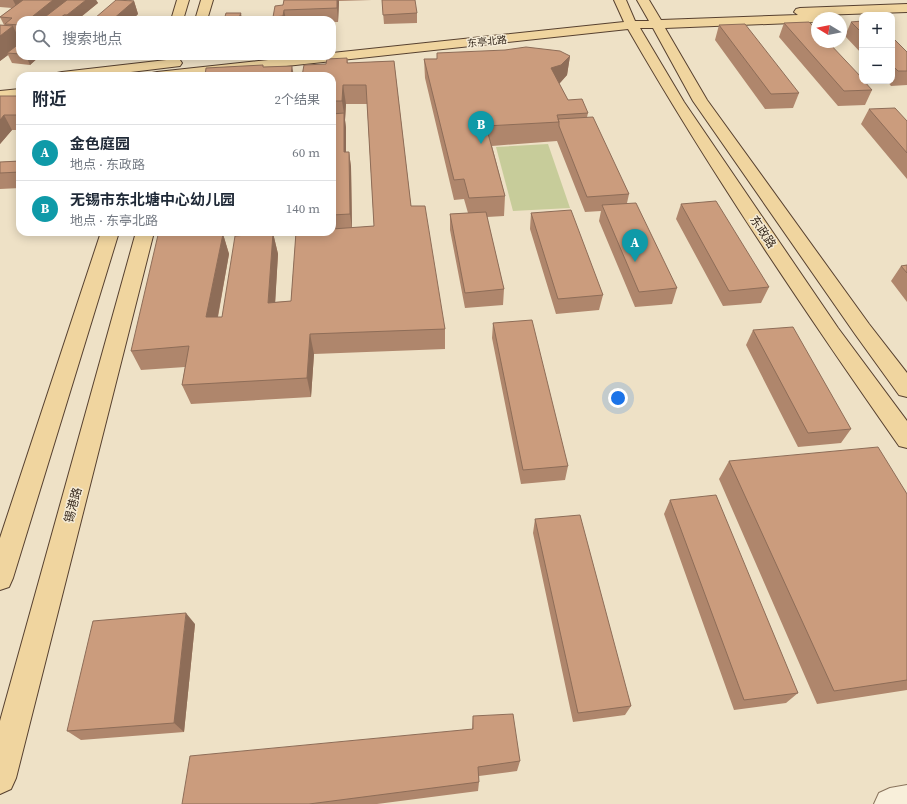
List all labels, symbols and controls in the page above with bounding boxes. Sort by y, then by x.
north arrow [811,12,847,48]
map controls [859,12,895,84]
button: + [859,12,895,48]
search box [16,16,336,60]
icon: search [30,27,52,49]
text: 搜索地点 [62,28,122,49]
street label: 东亭北路 [466,33,508,50]
button: − [859,48,895,84]
text: 附近 [32,87,66,111]
text: 2个结果 [274,91,320,108]
pin: B [468,111,494,144]
text: 金色庭园 [70,133,130,154]
text: A [41,144,49,161]
text: 60 m [292,144,320,161]
text: 地点 · 东政路 [70,156,145,173]
text: 无锡市东北塘中心幼儿园 [70,189,235,210]
text: B [41,200,49,217]
text: 140 m [286,200,320,217]
text: 地点 · 东亭北路 [70,212,158,229]
street label: 东政路 [746,213,780,251]
pin: A [622,229,648,262]
your location [608,388,628,408]
street label: 锡港路 [61,486,85,524]

